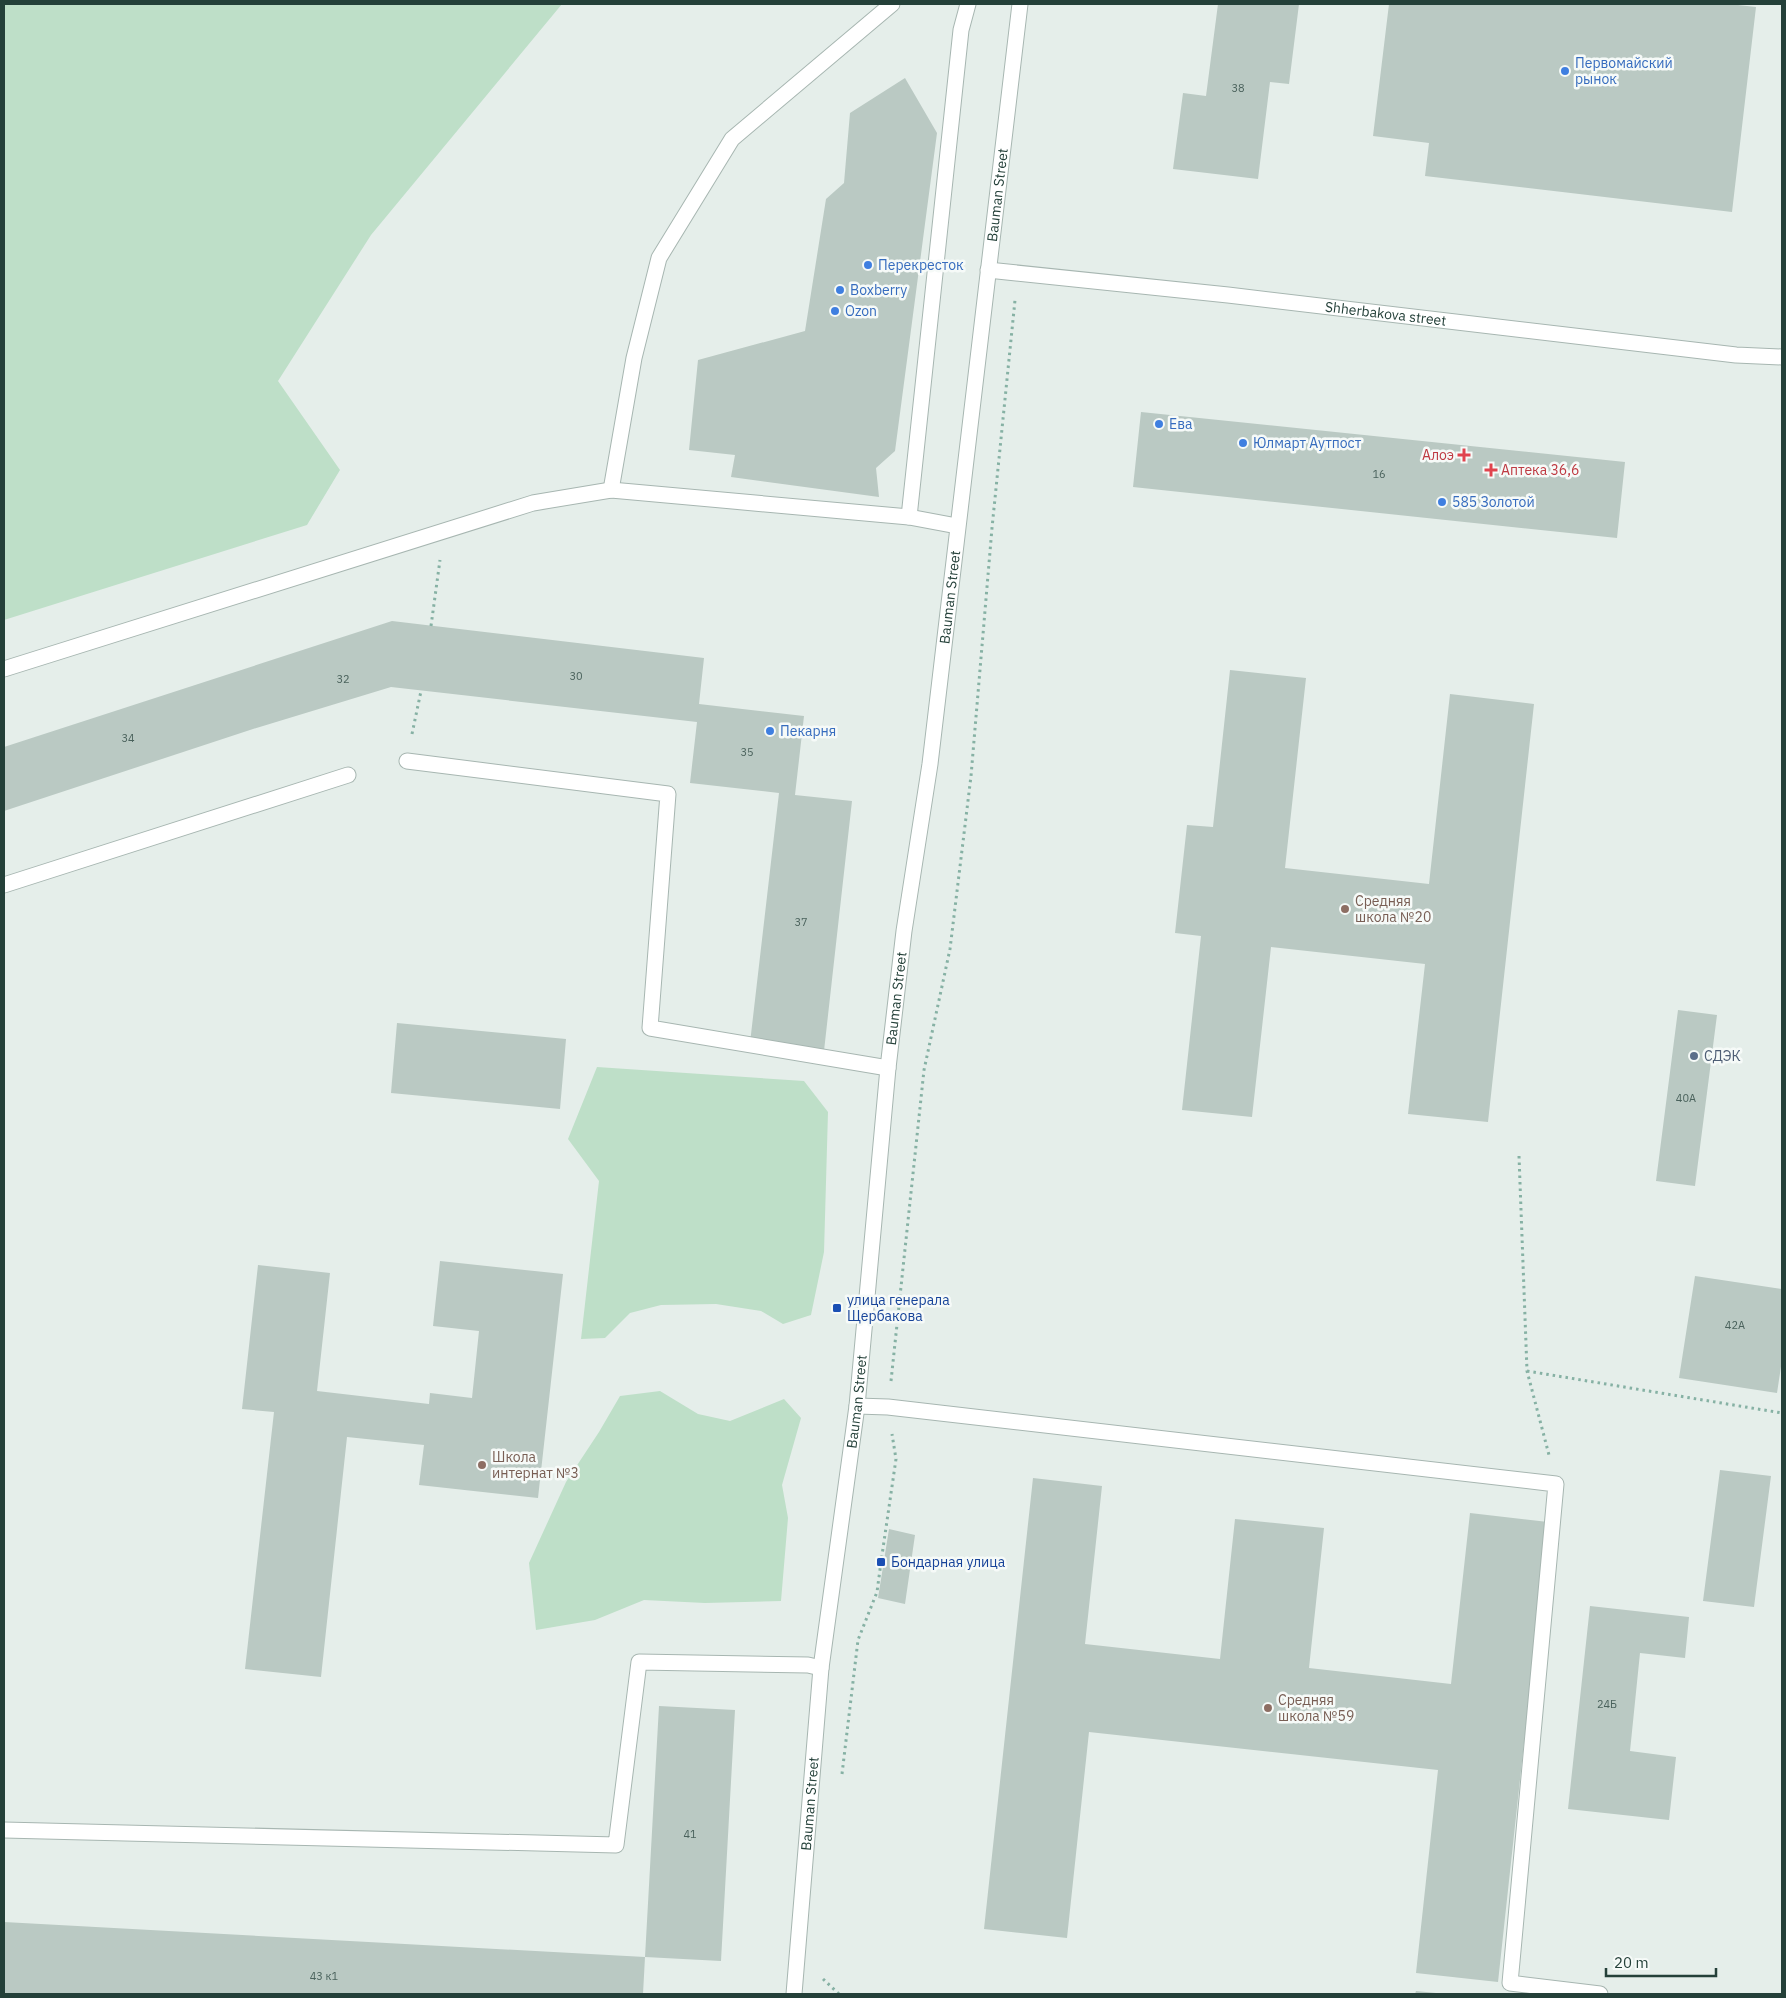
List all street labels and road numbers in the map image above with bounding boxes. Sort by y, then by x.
street label: Bauman Street [983,147,1012,243]
street label: Shherbakova street [1324,298,1447,330]
street label: Bauman Street [935,549,964,645]
street label: Bauman Street [882,951,911,1046]
street label: Bauman Street [842,1354,871,1449]
street label: Bauman Street [797,1756,823,1851]

